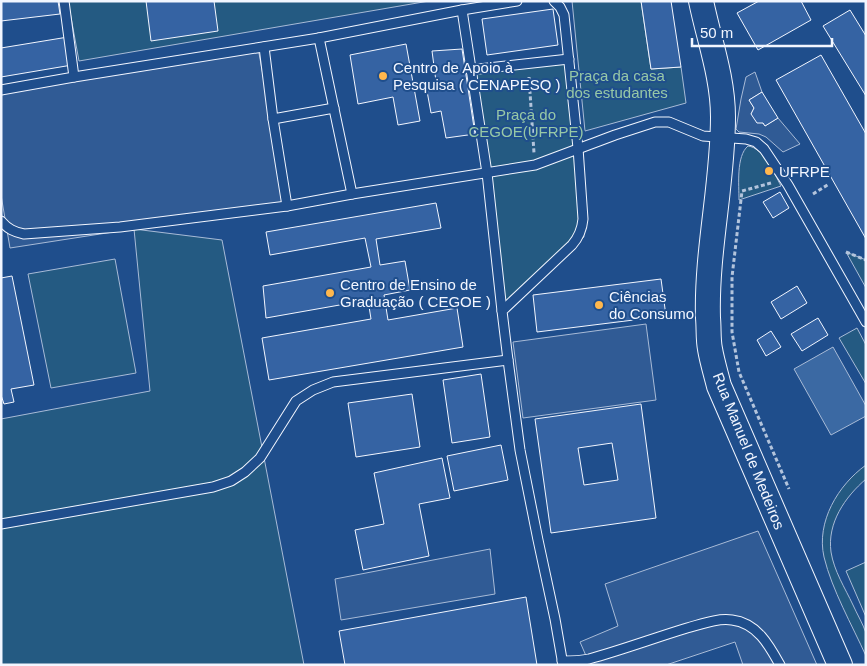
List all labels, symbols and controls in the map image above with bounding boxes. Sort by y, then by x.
scale bar [692,15,832,47]
text: 50 m [700,24,733,41]
place label: Centro de Apoio à Pesquisa ( CENAPESQ ) [393,59,561,93]
park label: Praça da casa dos estudantes [566,67,668,101]
marker: Centro de Apoio à Pesquisa ( CENAPESQ ) [377,70,389,82]
park label: Praça do CEGOE(UFRPE) [468,106,584,140]
place label: UFRPE [779,163,830,180]
marker: UFRPE [763,165,775,177]
place label: Centro de Ensino de Graduação ( CEGOE ) [340,276,491,310]
marker: Centro de Ensino de Graduação ( CEGOE ) [324,287,336,299]
place label: Ciências do Consumo [609,288,694,322]
marker: Ciências do Consumo [593,299,605,311]
street label: Rua Manuel de Medeiros [710,370,788,532]

